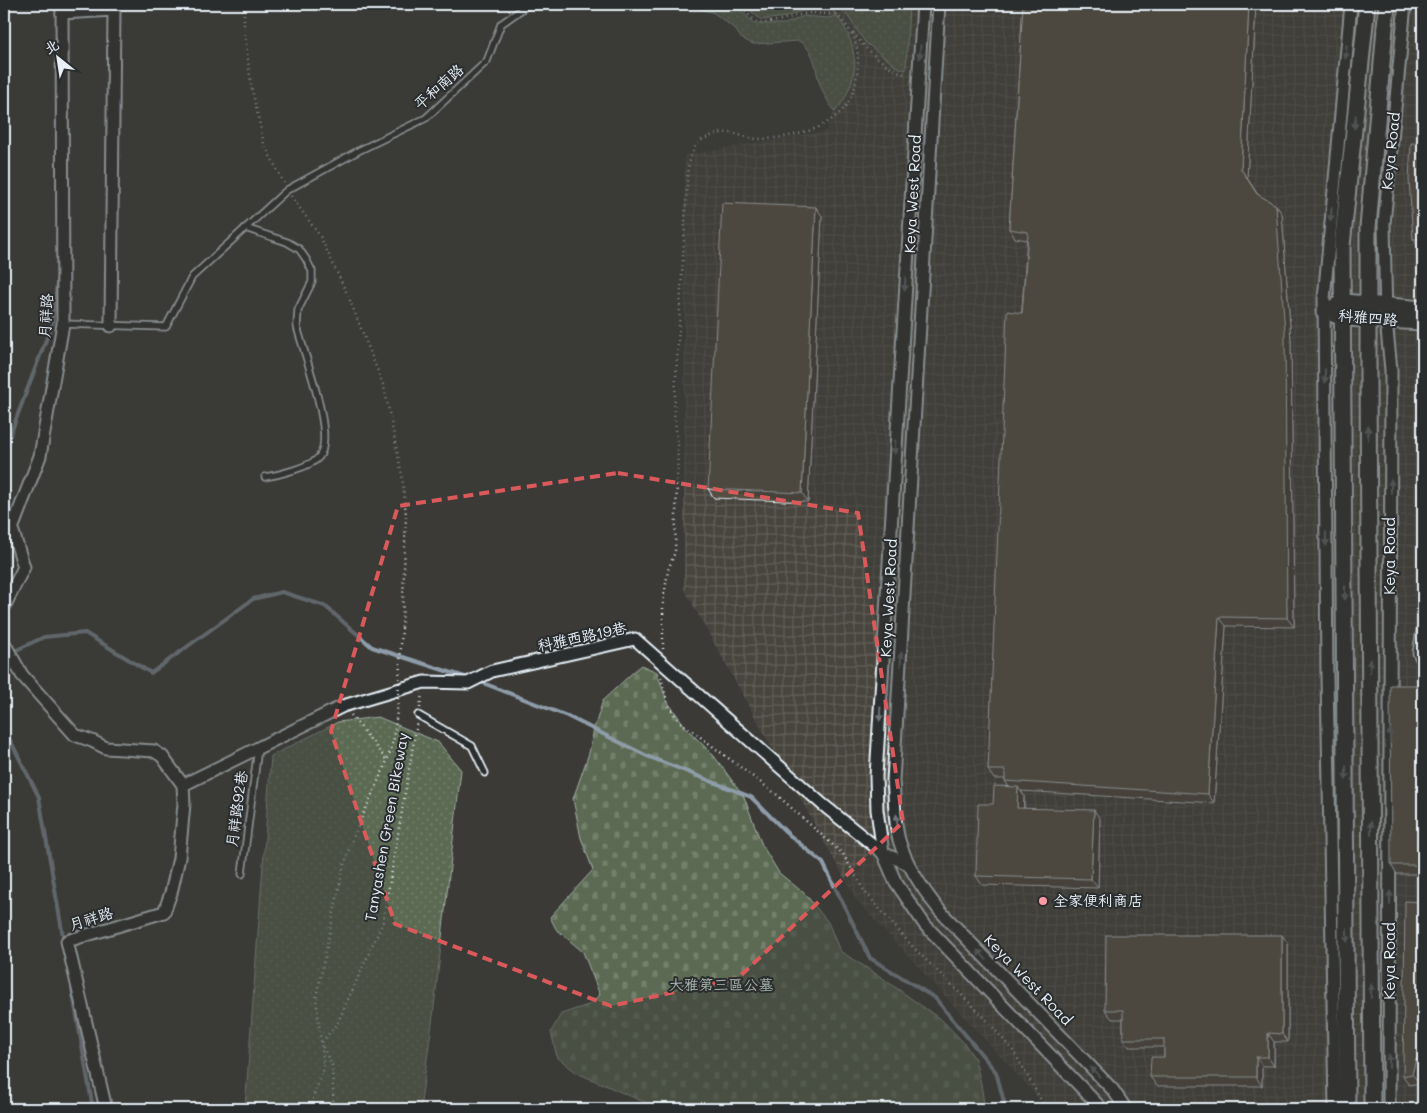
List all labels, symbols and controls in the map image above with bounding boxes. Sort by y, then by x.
north arrow [32,32,82,82]
text: 北 [40,35,62,58]
one-way arrow [915,45,923,61]
one-way arrow [1342,45,1350,61]
street label: 平和南路 [409,59,468,113]
street label: Keya Road [1376,111,1404,191]
one-way arrow [1351,114,1359,130]
street label: Keya West Road [899,134,925,254]
one-way arrow [1327,206,1335,222]
one-way arrow [900,277,908,293]
street label: 月祥路 [33,293,57,339]
street label: 科雅四路 [1337,304,1399,330]
one-way arrow [1321,369,1329,385]
one-way arrow [1364,425,1372,441]
one-way arrow [891,439,899,455]
one-way arrow [1387,477,1395,493]
street label: Keya Road [1379,517,1399,595]
one-way arrow [1322,531,1330,547]
street label: Keya West Road [875,538,901,658]
one-way arrow [1341,585,1349,601]
street label: 科雅西路19巷 [535,617,628,655]
one-way arrow [897,651,905,667]
one-way arrow [1366,657,1374,673]
one-way arrow [875,706,883,722]
one-way arrow [1386,727,1394,743]
street label: Tanyashen Green Bikeway [360,731,413,923]
one-way arrow [1342,765,1350,781]
street label: 月祥路92巷 [221,769,251,848]
one-way arrow [893,813,901,829]
one-way arrow [1367,820,1375,836]
place label: 全家便利商店 [1053,890,1143,910]
one-way arrow [1386,890,1394,906]
marker: 全家便利商店 [1037,895,1049,907]
street label: 月祥路 [66,902,115,934]
street label: Keya Road [1379,922,1399,1000]
one-way arrow [1343,927,1351,943]
street label: Keya West Road [980,930,1077,1029]
one-way arrow [976,949,988,961]
park label: 大雅第三區公墓 [668,974,774,994]
one-way arrow [1367,982,1375,998]
one-way arrow [1385,1052,1393,1068]
one-way arrow [1089,1066,1101,1078]

